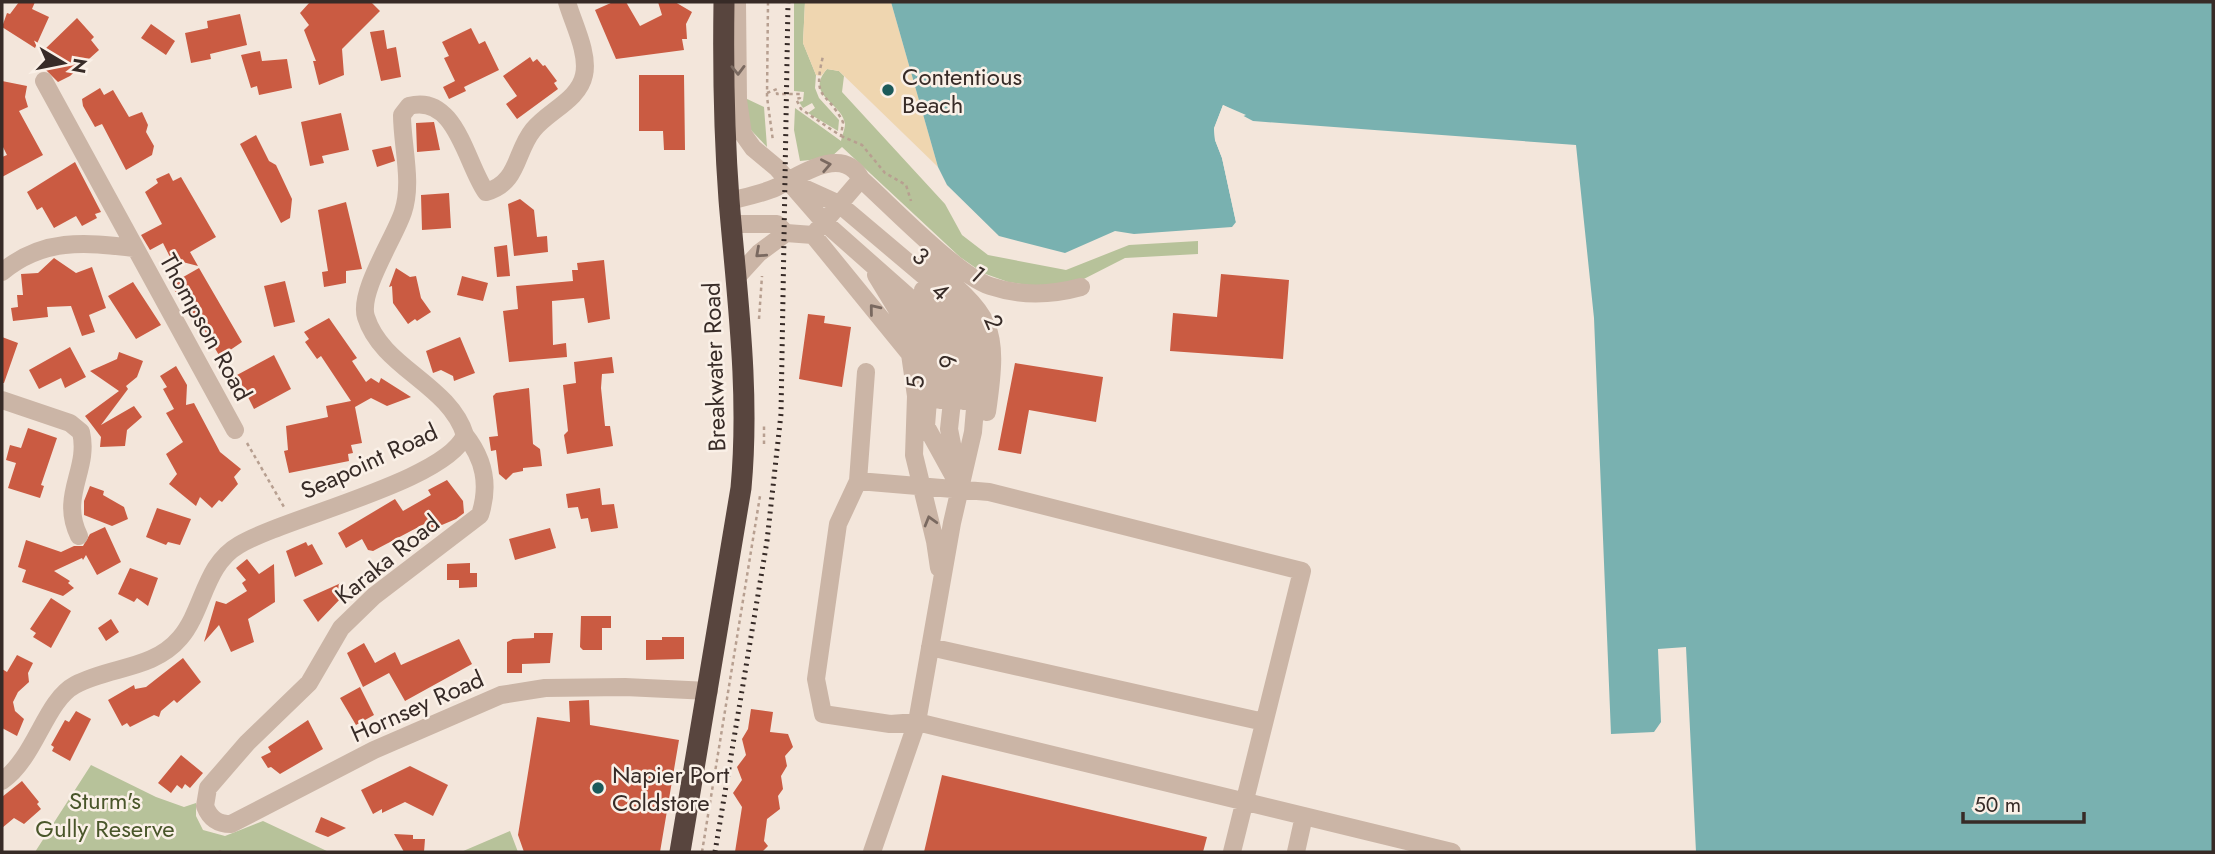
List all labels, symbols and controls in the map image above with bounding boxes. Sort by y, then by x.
north arrow [28,28,98,98]
text: N [65,56,94,76]
place label: Contentious Beach [902,59,1022,122]
one-way arrow [730,65,745,76]
marker: Contentious Beach [880,82,896,98]
one-way arrow [820,158,832,173]
street label: 3 [905,238,937,274]
one-way arrow [755,245,768,257]
street label: Thompson Road [151,247,261,407]
street label: 1 [962,257,994,291]
street label: 4 [924,274,958,308]
street label: Breakwater Road [694,282,734,452]
one-way arrow [870,304,883,316]
street label: 2 [975,309,1013,335]
street label: 6 [929,350,967,372]
street label: 5 [897,374,933,390]
street label: Seapoint Road [295,414,443,508]
street label: Karaka Road [327,506,447,612]
one-way arrow [924,516,939,528]
street label: Hornsey Road [345,661,489,751]
place label: Napier Port Coldstore [612,757,730,820]
marker: Napier Port Coldstore [590,780,606,796]
scale bar [1963,780,2084,824]
park label: Sturm's Gully Reserve [35,783,175,846]
text: 50 m [1974,790,2021,820]

